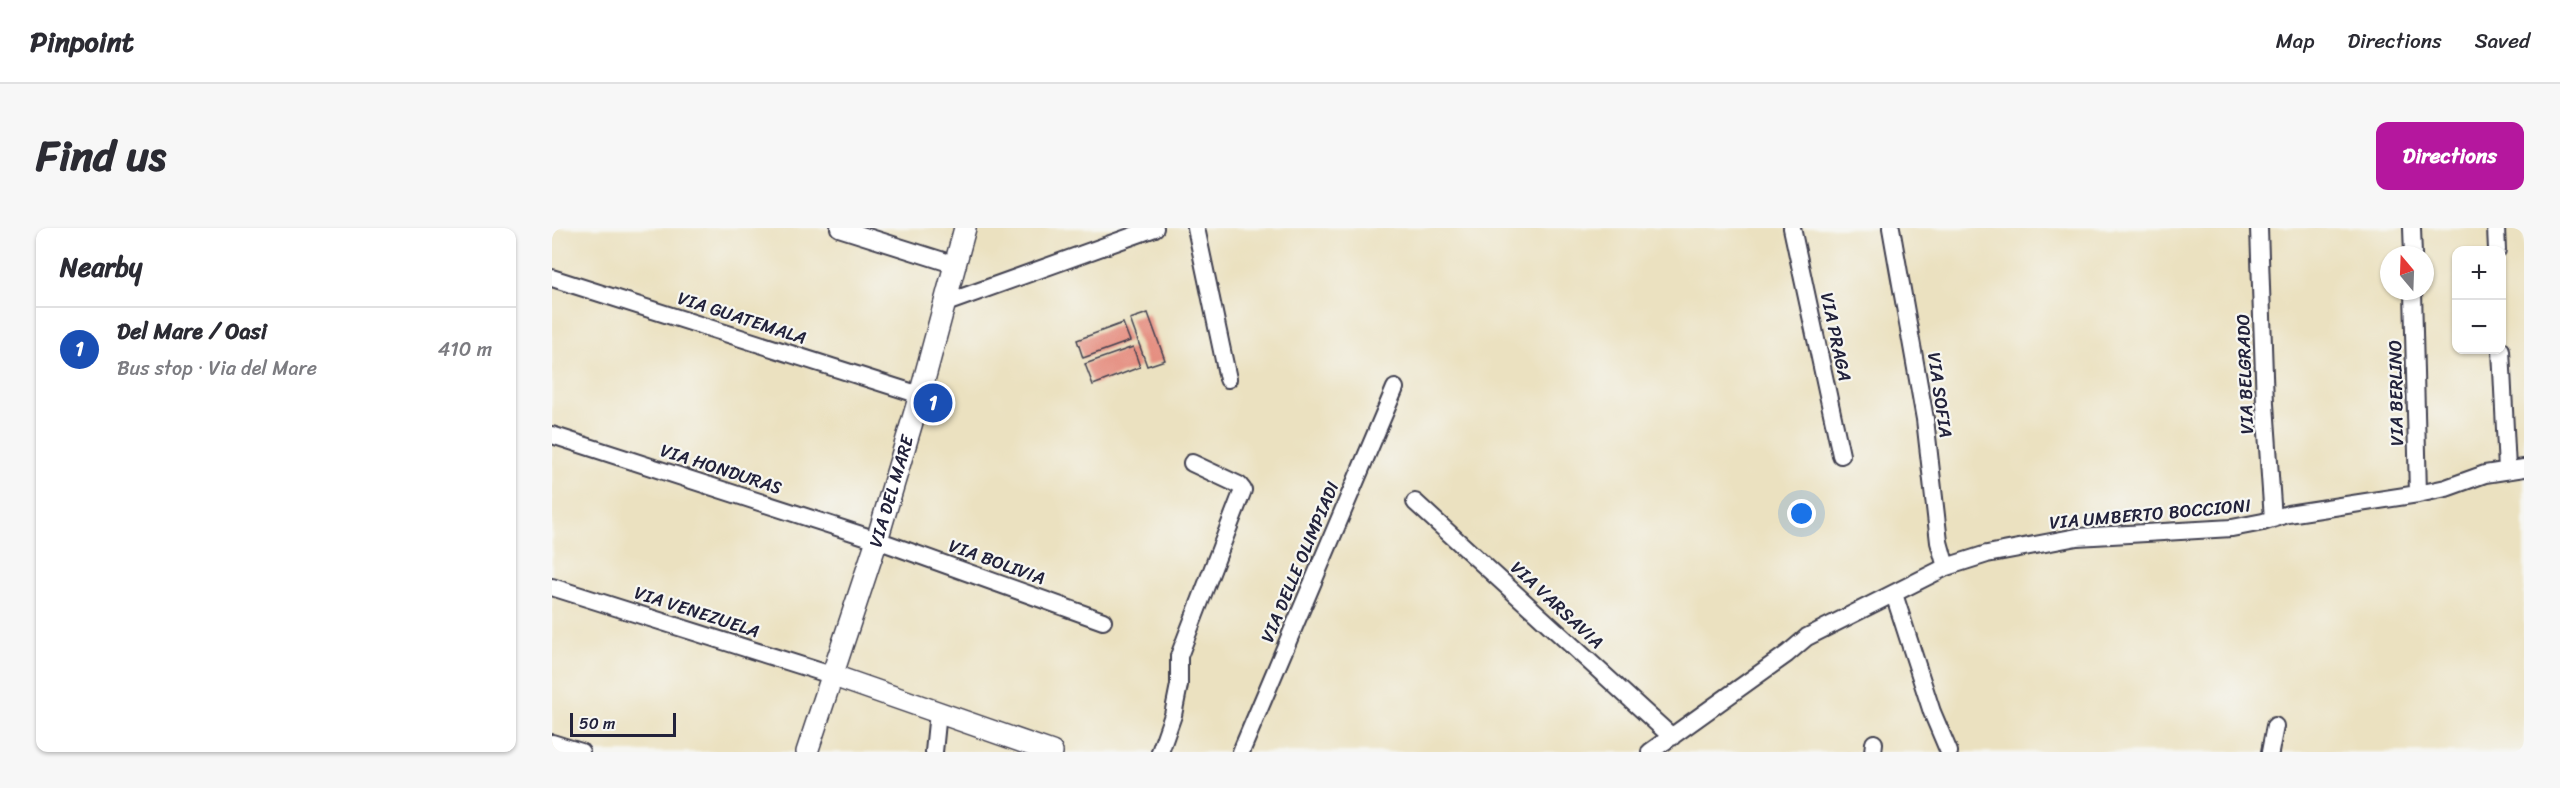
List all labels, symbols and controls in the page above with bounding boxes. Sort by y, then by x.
text: Pinpoint [30,17,134,66]
text: Map [2276,22,2314,60]
text: Directions [2347,22,2442,60]
text: Saved [2475,22,2530,60]
text: Find us [36,119,166,193]
button: Directions [2376,122,2524,190]
text: Nearby [60,244,142,290]
north arrow [2380,246,2434,300]
map controls [2452,246,2506,354]
button: + [2452,246,2506,300]
street label: VIA GUATEMALA [673,282,811,354]
street label: VIA PRAGA [1811,290,1861,384]
button: − [2452,300,2506,354]
text: Del Mare / Oasi [117,312,267,351]
street label: VIA BELGRADO [2227,313,2263,435]
text: 1 [75,332,84,367]
text: 410 m [438,332,492,367]
street label: VIA BERLINO [2379,340,2413,446]
street label: VIA SOFIA [1918,350,1962,440]
text: Bus stop · Via del Mare [117,351,317,386]
pin: 1 [914,380,952,426]
street label: VIA DEL MARE [860,430,923,552]
street label: VIA HONDURAS [656,434,786,504]
street label: VIA DELLE OLIMPIADI [1252,476,1349,648]
street label: VIA UMBERTO BOCCIONI [2048,489,2252,539]
your location [1787,499,1816,528]
street label: VIA BOLIVIA [944,530,1050,594]
street label: VIA VARSAVIA [1503,553,1611,657]
street label: VIA VENEZUELA [630,577,764,647]
text: 50 m [579,709,615,738]
scale bar [570,710,676,738]

